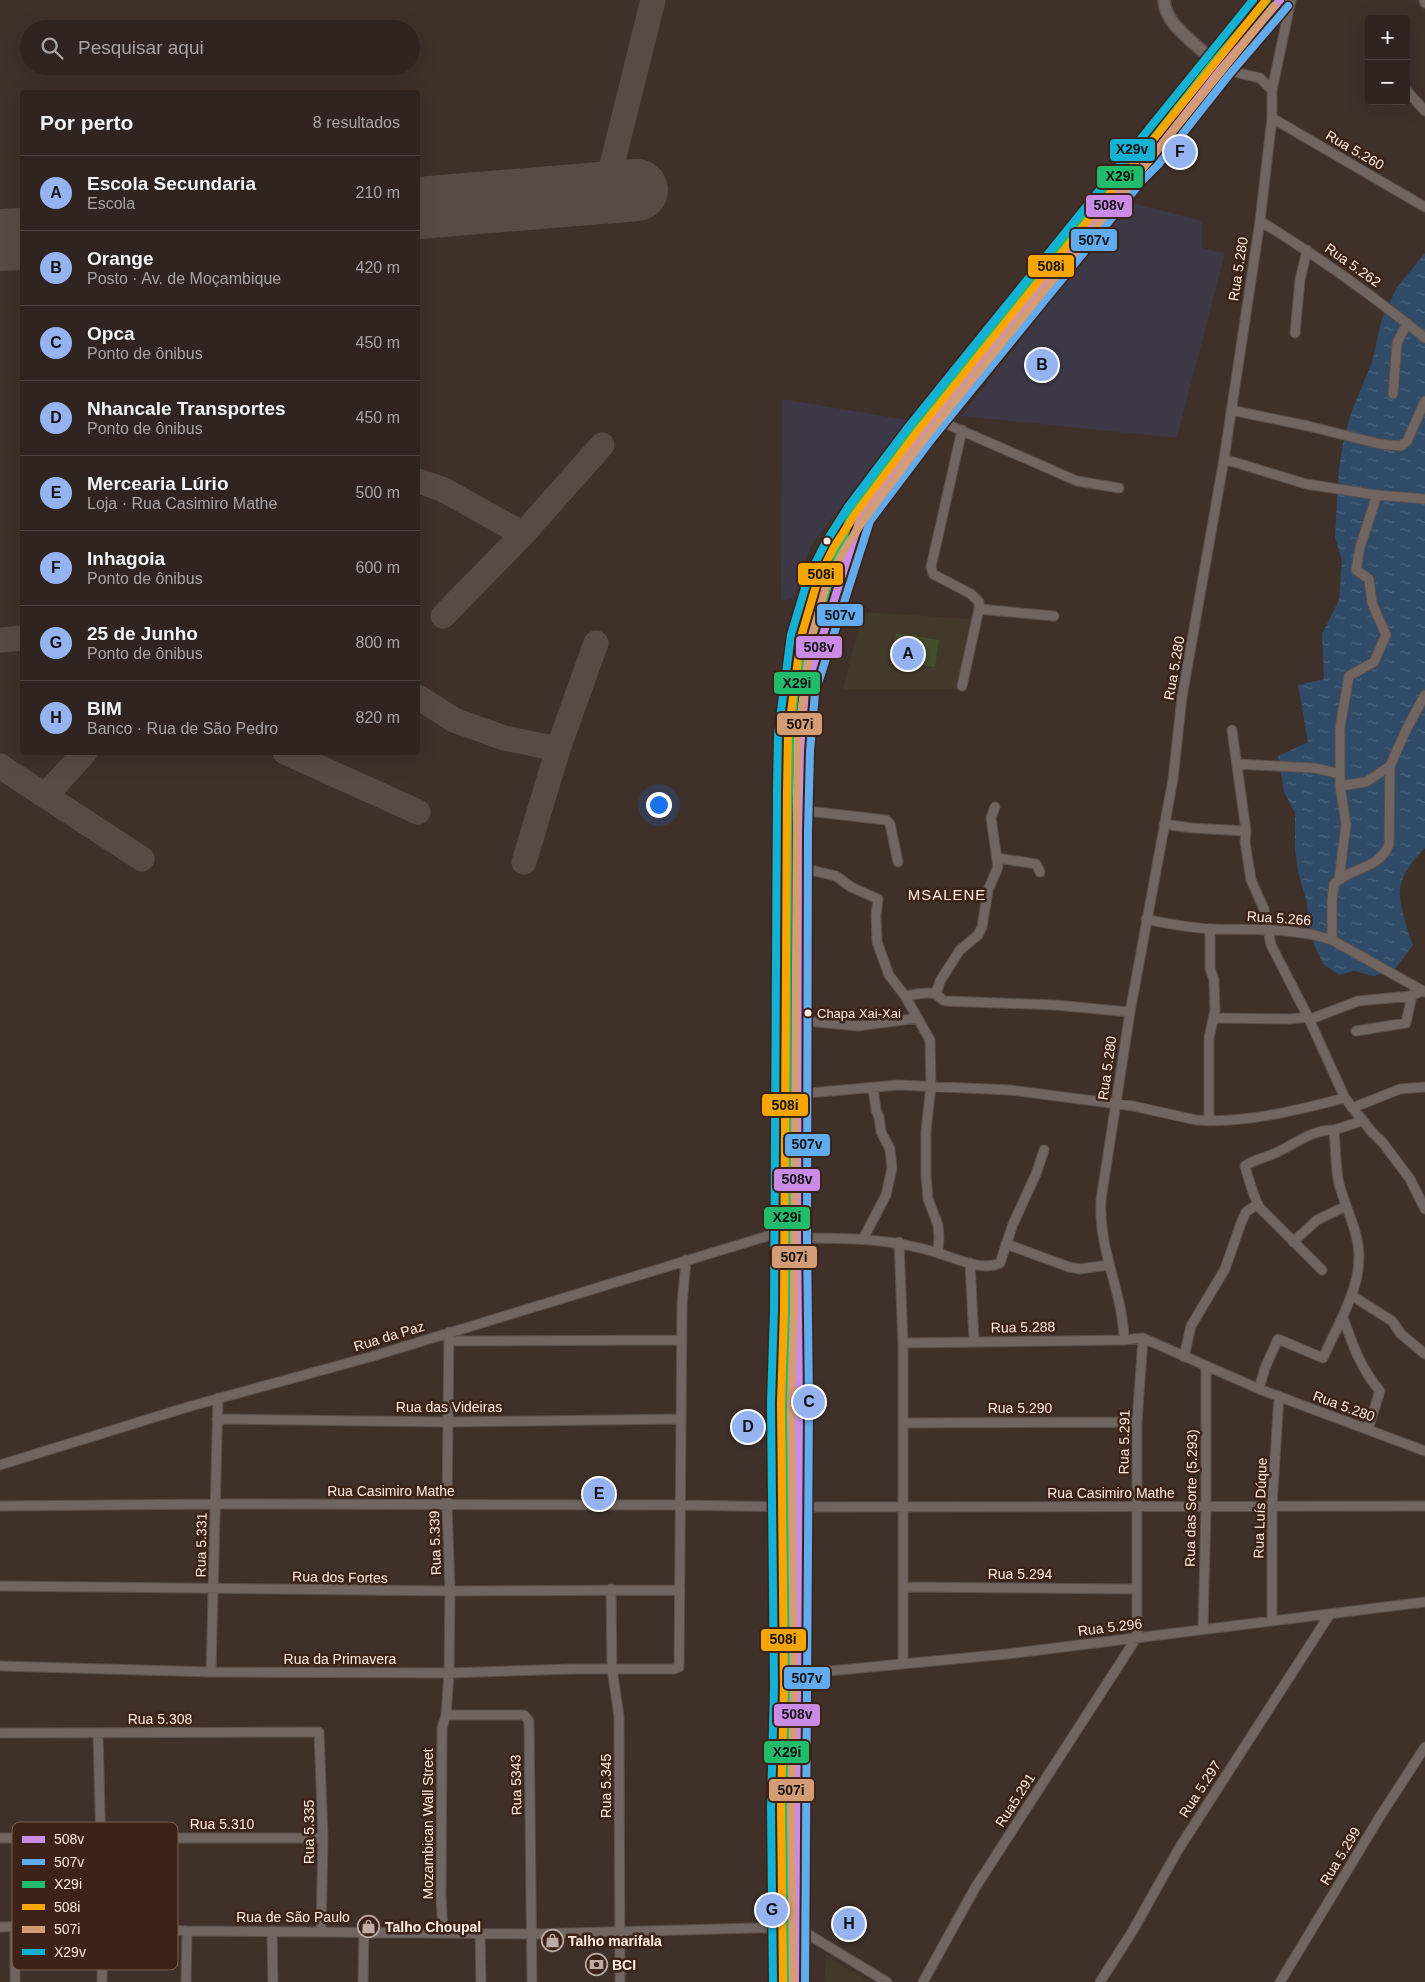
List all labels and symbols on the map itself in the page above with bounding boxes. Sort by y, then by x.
street label: Rua 5.260 [1323,127,1387,173]
pin: F [1164,133,1196,171]
line badge: X29v [1109,138,1156,162]
text: X29v [1116,141,1149,157]
line badge: X29i [1096,165,1144,189]
text: X29i [1106,168,1134,184]
line badge: 508v [1085,194,1133,218]
text: 508v [1093,197,1125,213]
line badge: 507v [1070,228,1118,252]
text: 507v [1078,232,1110,248]
street label: Rua 5.280 [1225,236,1251,302]
street label: Rua 5.262 [1322,240,1384,290]
line badge: 508i [1027,254,1075,278]
text: 508i [1037,258,1065,274]
pin: B [1026,346,1058,384]
unlabelled marker [822,536,832,546]
line badge: 508i [797,562,844,586]
text: 508i [807,566,835,582]
line badge: 507v [816,603,864,627]
text: 507v [824,607,856,623]
line badge: 508v [795,635,843,659]
pin: A [892,635,924,673]
street label: Rua 5.280 [1161,635,1188,701]
text: 508v [803,639,835,655]
line badge: X29i [773,671,821,695]
text: X29i [783,675,811,691]
line badge: 507i [776,712,823,736]
text: 507i [786,716,814,732]
your location [646,792,672,818]
district label: MSALENE [908,886,986,903]
street label: Rua 5.266 [1246,908,1312,928]
place label: Chapa Xai-Xai [817,1006,901,1021]
marker: Chapa Xai-Xai [803,1008,813,1018]
street label: Rua 5.280 [1095,1035,1119,1101]
line badge: 508i [761,1093,809,1117]
text: 508i [771,1097,799,1113]
line badge: 507v [784,1133,831,1157]
text: 507v [791,1136,823,1152]
line badge: 508v [773,1168,821,1192]
text: 508v [781,1171,813,1187]
line badge: X29i [763,1206,811,1230]
text: X29i [773,1209,801,1225]
line badge: 507i [771,1245,818,1269]
text: 507i [780,1249,808,1265]
street label: Rua da Paz [352,1318,426,1354]
street label: Rua 5.288 [991,1318,1056,1336]
pin: C [793,1383,825,1421]
street label: Rua 5.280 [1311,1387,1377,1425]
street label: Rua das Videiras [396,1399,502,1415]
street label: Rua 5.290 [988,1400,1053,1416]
pin: D [732,1408,764,1446]
street label: Rua 5.291 [1115,1409,1133,1474]
street label: Rua das Sorte (5.293) [1182,1429,1200,1567]
street label: Rua Luís Dúque [1250,1457,1270,1559]
pin: E [583,1475,615,1513]
street label: Rua Casimiro Mathe [327,1483,455,1499]
street label: Rua Casimiro Mathe [1047,1485,1175,1501]
street label: Rua 5.339 [426,1510,444,1576]
street label: Rua 5.331 [192,1512,210,1577]
street label: Rua 5.294 [988,1566,1053,1582]
street label: Rua dos Fortes [292,1568,388,1586]
street label: Rua 5.296 [1077,1615,1143,1639]
line badge: 508i [760,1628,807,1652]
text: 508i [769,1631,797,1647]
street label: Rua da Primavera [284,1651,397,1667]
line badge: 507v [783,1666,831,1690]
text: 507v [791,1670,823,1686]
line badge: 508v [773,1703,821,1727]
text: 508v [781,1706,813,1722]
street label: Rua 5.308 [128,1711,193,1727]
line badge: X29i [763,1740,810,1764]
text: X29i [773,1744,801,1760]
street label: Mozambican Wall Street [420,1748,436,1900]
street label: Rua 5.345 [598,1753,614,1818]
street label: Rua 5343 [507,1754,525,1815]
street label: Rua 5.297 [1176,1757,1224,1820]
street label: Rua5.291 [992,1770,1038,1830]
line badge: 507i [768,1778,815,1802]
text: 507i [777,1782,805,1798]
street label: Rua 5.335 [301,1799,317,1864]
street label: Rua 5.310 [190,1816,255,1832]
legend [12,1822,178,1970]
street label: Rua 5.299 [1317,1824,1364,1888]
text: 508v [54,1831,84,1847]
text: 507v [54,1854,84,1870]
text: X29i [54,1876,82,1892]
pin: G [756,1891,788,1929]
text: 508i [54,1899,80,1915]
pin: H [833,1905,865,1943]
street label: Rua de São Paulo [236,1909,350,1925]
shop icon: Talho Choupal [357,1915,381,1939]
place label: Talho Choupal [385,1919,481,1935]
text: 507i [54,1921,80,1937]
shop icon: Talho marifala [540,1929,564,1953]
place label: Talho marifala [568,1933,662,1949]
text: X29v [54,1944,86,1960]
bank icon: BCI [584,1953,608,1977]
place label: BCI [612,1957,636,1973]

